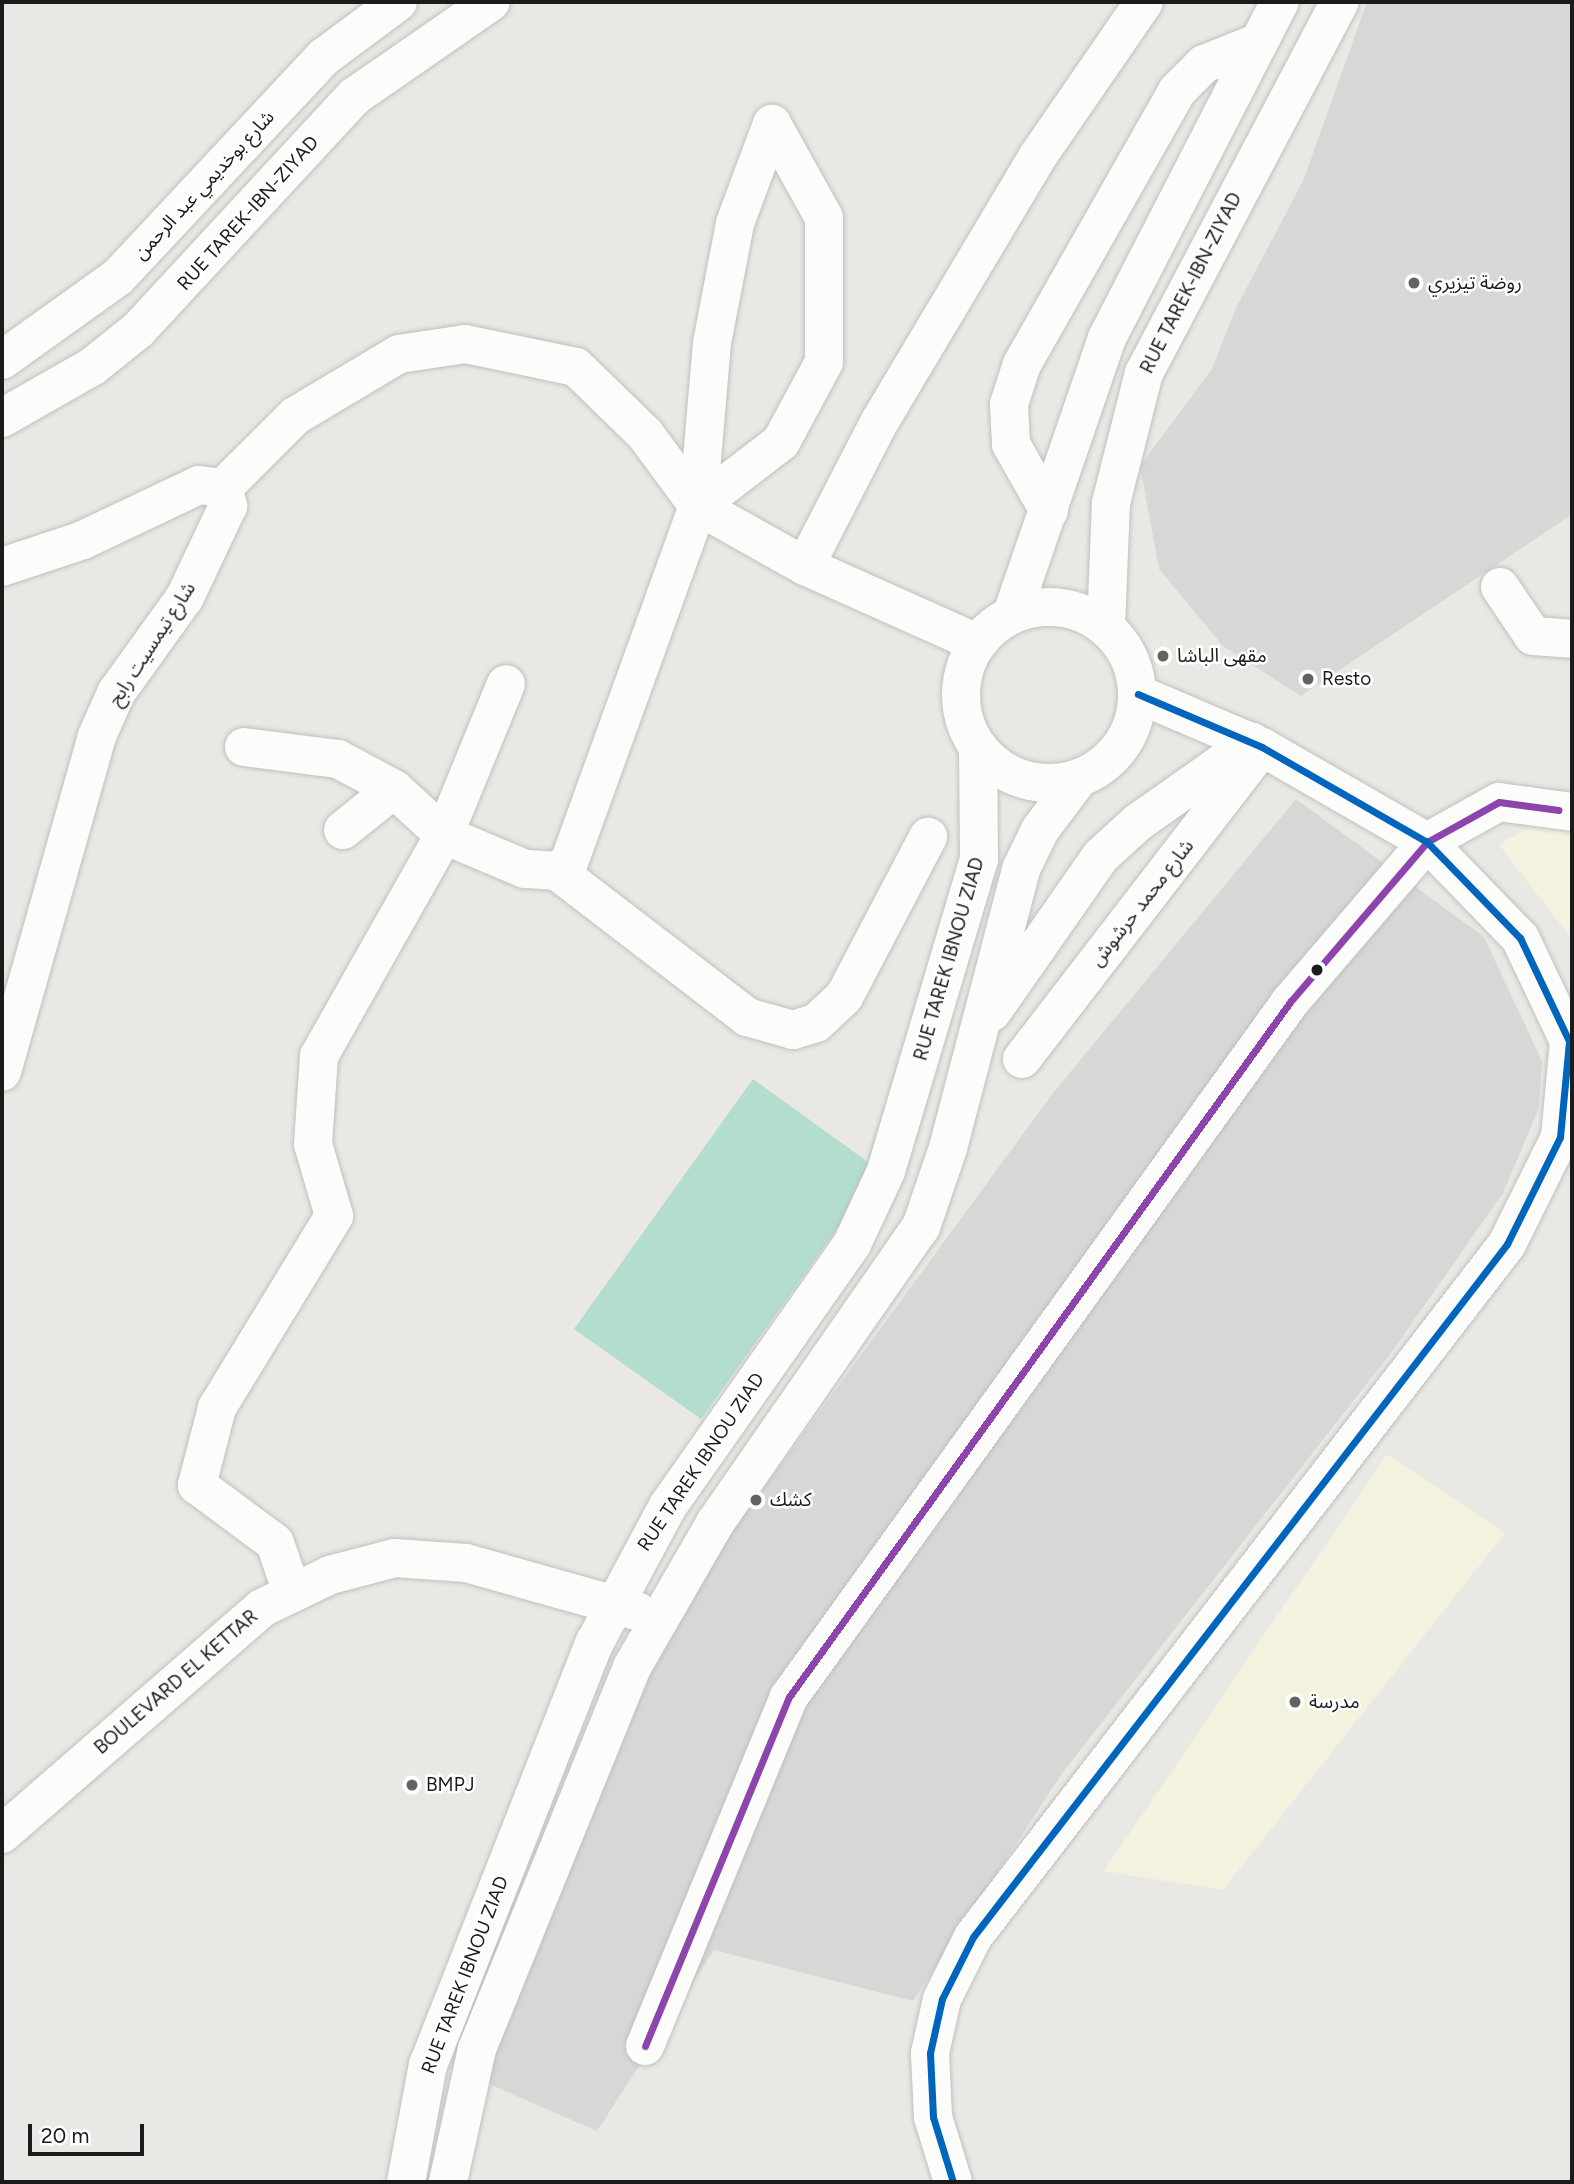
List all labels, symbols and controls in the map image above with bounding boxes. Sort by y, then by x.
street label: شارع بوخديمي عبد الرحمن [129,106,279,264]
street label: RUE TAREK-IBN-ZIYAD [173,131,323,295]
street label: RUE TAREK-IBN-ZIYAD [1135,189,1247,377]
place label: روضة تيزيري [1428,272,1522,294]
marker: روضة تيزيري [1406,275,1422,291]
street label: شارع تيمسيت رابح [104,578,200,710]
place label: مقهى الباشا [1177,645,1267,667]
marker: مقهى الباشا [1155,648,1171,664]
place label: Resto [1322,668,1371,690]
marker: Resto [1300,671,1316,687]
street label: شارع محمد حرشوش [1085,835,1199,971]
street label: RUE TAREK IBNOU ZIAD [909,855,989,1063]
unlabelled marker [1310,963,1324,977]
street label: RUE TAREK IBNOU ZIAD [633,1368,769,1556]
place label: كشك [770,1489,811,1511]
marker: كشك [748,1492,764,1508]
street label: BOULEVARD EL KETTAR [90,1605,262,1759]
place label: مدرسة [1309,1691,1360,1713]
marker: مدرسة [1287,1694,1303,1710]
place label: BMPJ [426,1774,474,1796]
marker: BMPJ [404,1777,420,1793]
street label: RUE TAREK IBNOU ZIAD [417,1873,513,2077]
scale bar [32,2110,147,2154]
text: 20 m [41,2123,89,2148]

